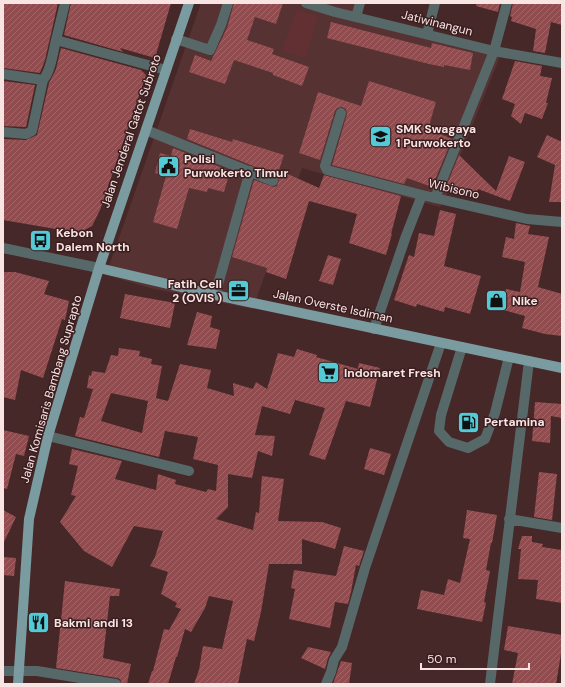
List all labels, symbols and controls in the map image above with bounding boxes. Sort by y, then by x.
street label: Jatiwinangun [400,6,474,40]
street label: Jalan Jenderal Gatot Subroto [97,52,165,210]
place label: SMK Swagaya 1 Purwokerto [396,121,476,151]
school or university icon: SMK Swagaya 1 Purwokerto [368,123,394,149]
place label: Polisi Purwokerto Timur [184,151,289,181]
public building icon: Polisi Purwokerto Timur [155,153,181,179]
street label: Wibisono [427,175,481,203]
place label: Kebon Dalem North [56,225,130,255]
bus stop icon: Kebon Dalem North [28,227,54,253]
place label: Fatih Cell 2 (OVIS ) [168,276,222,306]
office icon: Fatih Cell 2 (OVIS ) [225,278,251,304]
street label: Jalan Overste Isdiman [272,285,394,327]
shop icon: Nike [484,288,510,314]
street label: Jalan Komisaris Bambang Suprapto [16,293,86,485]
place label: Nike [512,293,538,309]
supermarket icon: Indomaret Fresh [315,360,341,386]
place label: Indomaret Fresh [344,365,441,381]
fuel station icon: Pertamina [455,409,481,435]
place label: Pertamina [484,414,544,430]
restaurant icon: Bakmi andi 13 [25,610,51,636]
place label: Bakmi andi 13 [54,615,133,631]
scale bar [421,645,529,671]
text: 50 m [427,651,456,667]

